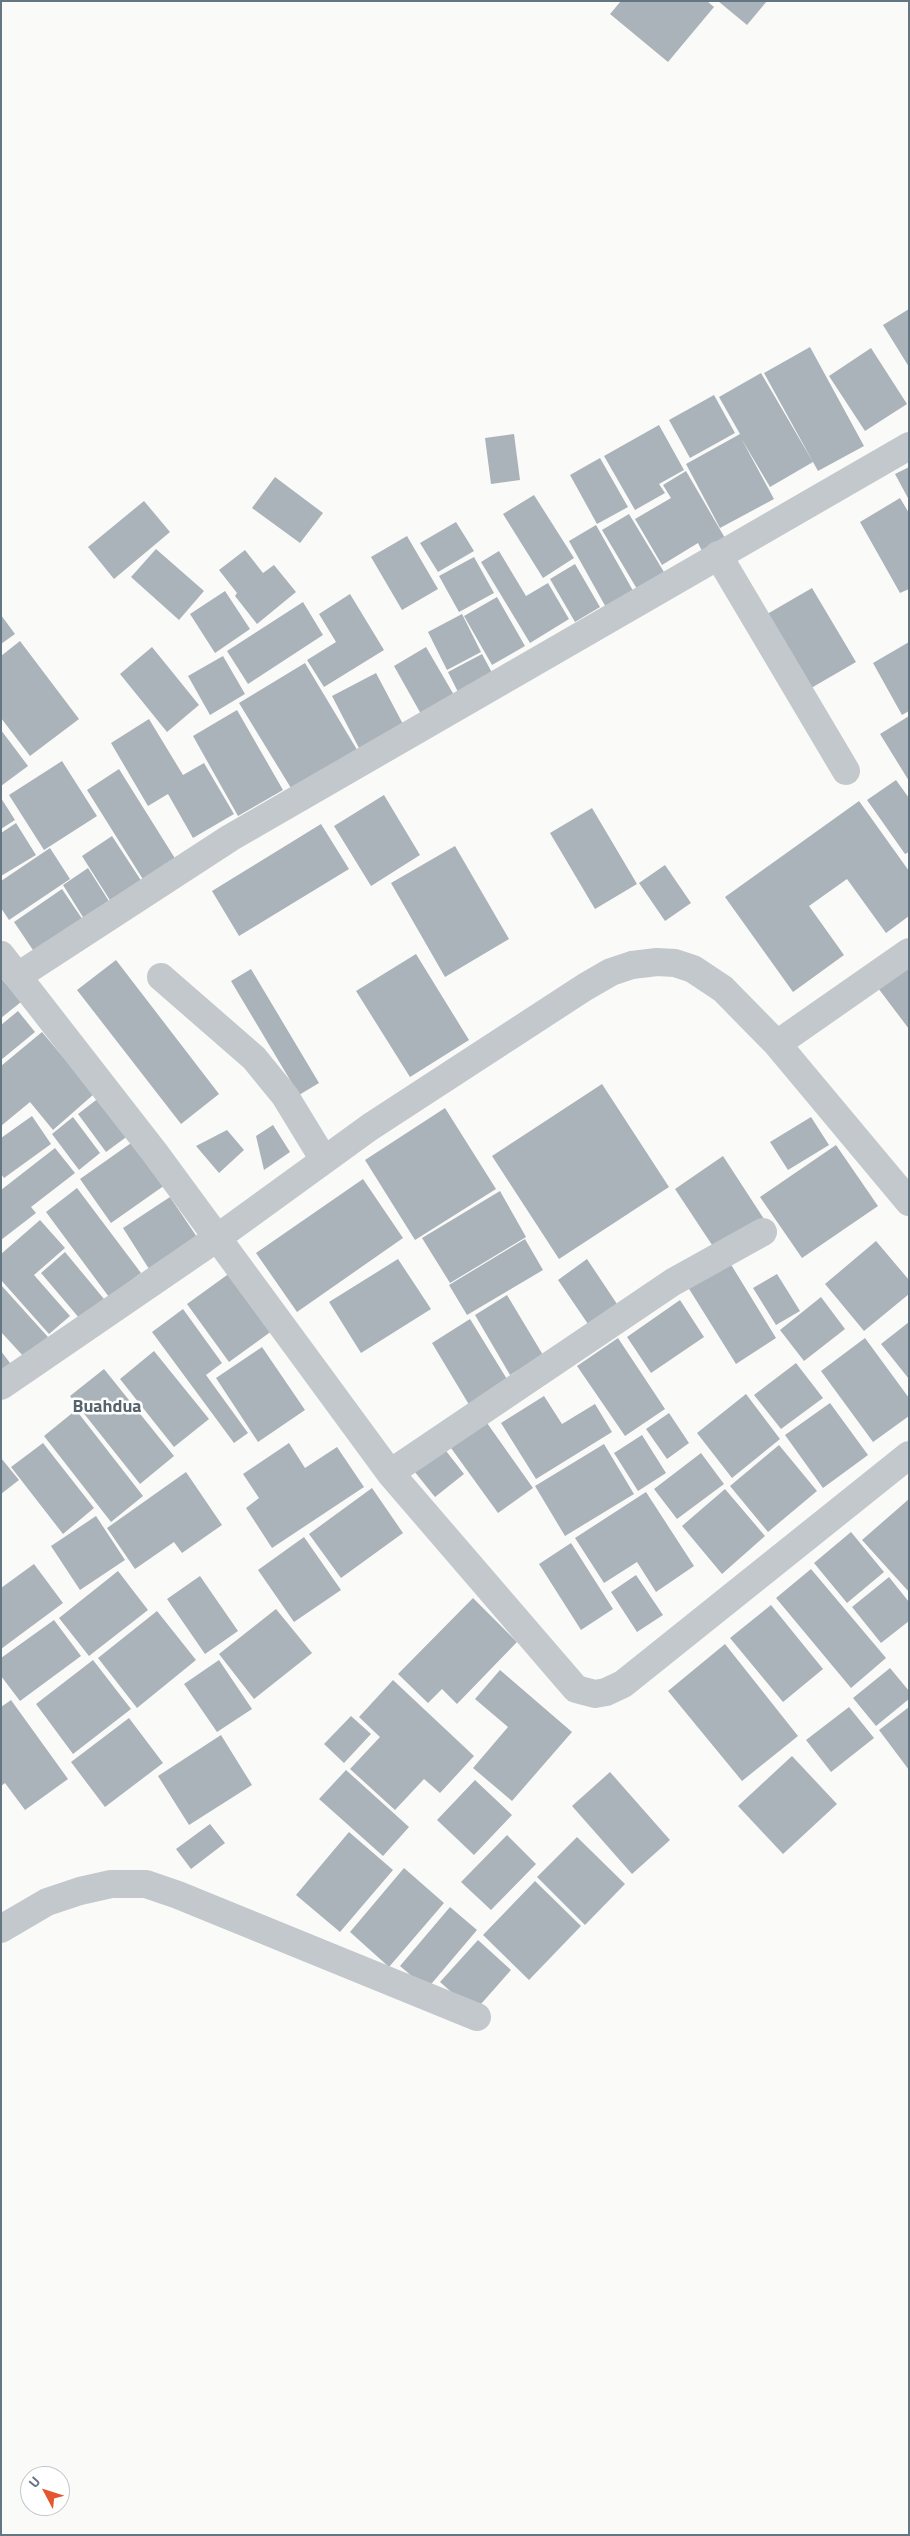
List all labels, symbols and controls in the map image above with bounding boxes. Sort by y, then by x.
district label: Buahdua [72,1397,142,1419]
north arrow [20,2466,70,2516]
text: U [23,2471,45,2492]

